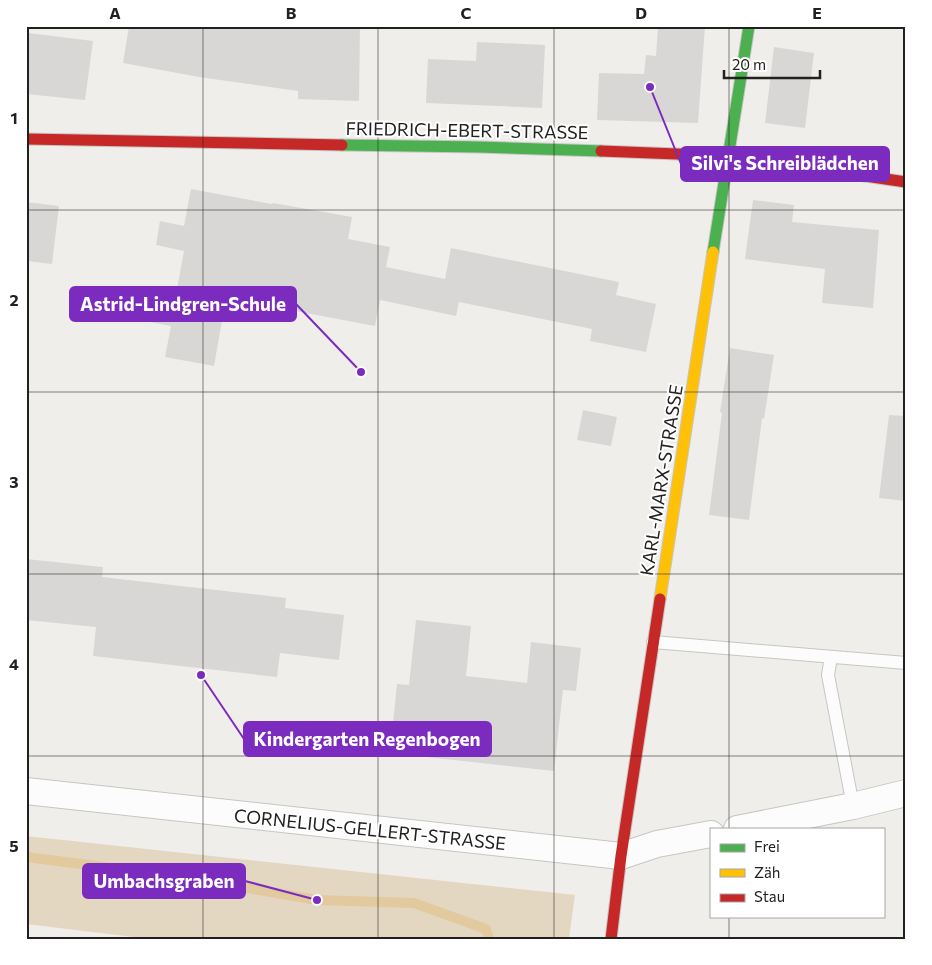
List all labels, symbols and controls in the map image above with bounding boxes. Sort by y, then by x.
text: A [109,3,121,22]
text: B [286,3,297,22]
text: C [461,3,472,22]
text: D [635,3,647,22]
text: E [812,3,822,22]
scale bar [724,48,821,80]
text: 20 m [732,55,766,73]
text: 1 [10,108,18,127]
street label: FRIEDRICH-EBERT-STRASSE [345,117,589,143]
callout: Silvi's Schreiblädchen [681,147,889,181]
text: Silvi's Schreiblädchen [691,151,879,174]
callout: Astrid-Lindgren-Schule [70,287,296,321]
text: 2 [9,290,19,309]
text: Astrid-Lindgren-Schule [80,292,286,315]
street label: KARL-MARX-STRASSE [635,383,687,577]
text: 3 [9,472,19,491]
text: 4 [9,654,19,673]
callout: Kindergarten Regenbogen [244,722,491,756]
text: Kindergarten Regenbogen [254,727,480,750]
street label: CORNELIUS-GELLERT-STRASSE [233,804,507,854]
legend [710,828,884,918]
text: 5 [9,836,19,855]
text: Frei [754,837,780,855]
text: Zäh [754,863,780,881]
callout: Umbachsgraben [83,864,245,898]
text: Umbachsgraben [93,869,235,892]
text: Stau [754,887,785,905]

